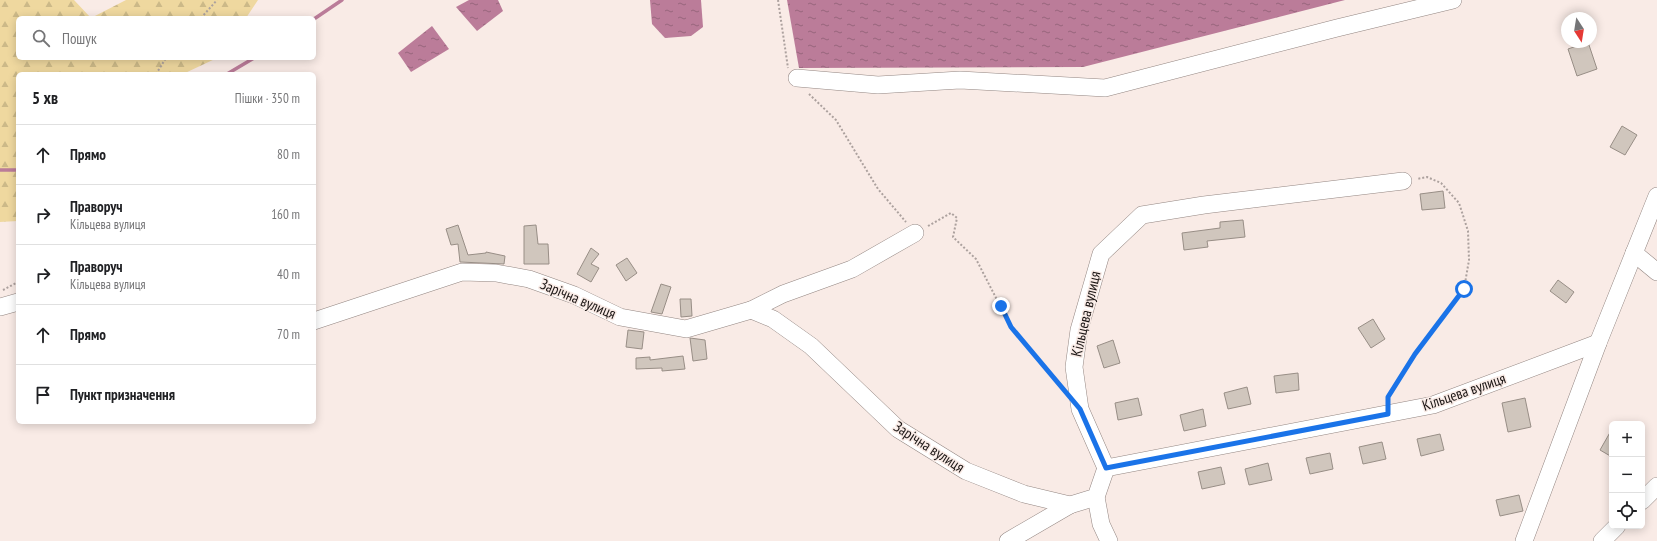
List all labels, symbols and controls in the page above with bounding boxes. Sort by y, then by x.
north arrow [1561,12,1597,48]
search box [16,16,316,60]
icon: search [30,27,52,49]
text: Пошук [62,29,97,48]
text: 5 хв [32,87,58,109]
text: Пішки · 350 m [235,90,300,107]
icon: ahead [32,144,54,166]
text: Прямо [70,145,106,164]
text: 80 m [277,146,300,163]
text: Праворуч [70,197,123,216]
icon: right [32,204,54,226]
text: 160 m [271,206,300,223]
text: Кільцева вулиця [70,216,145,233]
text: Праворуч [70,257,123,276]
icon: right [32,264,54,286]
text: 40 m [277,266,300,283]
street label: Кільцева вулиця [1066,269,1105,358]
street label: Зарічна вулиця [537,274,619,323]
text: Кільцева вулиця [70,276,145,293]
route start [1455,280,1473,298]
route end [992,297,1010,315]
icon: ahead [32,324,54,346]
text: Прямо [70,325,106,344]
text: 70 m [277,326,300,343]
street label: Кільцева вулиця [1420,368,1508,415]
icon: arrive [32,384,54,406]
text: Пункт призначення [70,385,175,404]
street label: Зарічна вулиця [890,417,968,477]
map controls [1609,421,1645,529]
button: + [1609,421,1645,457]
button: − [1609,457,1645,493]
button: locate [1609,493,1645,529]

